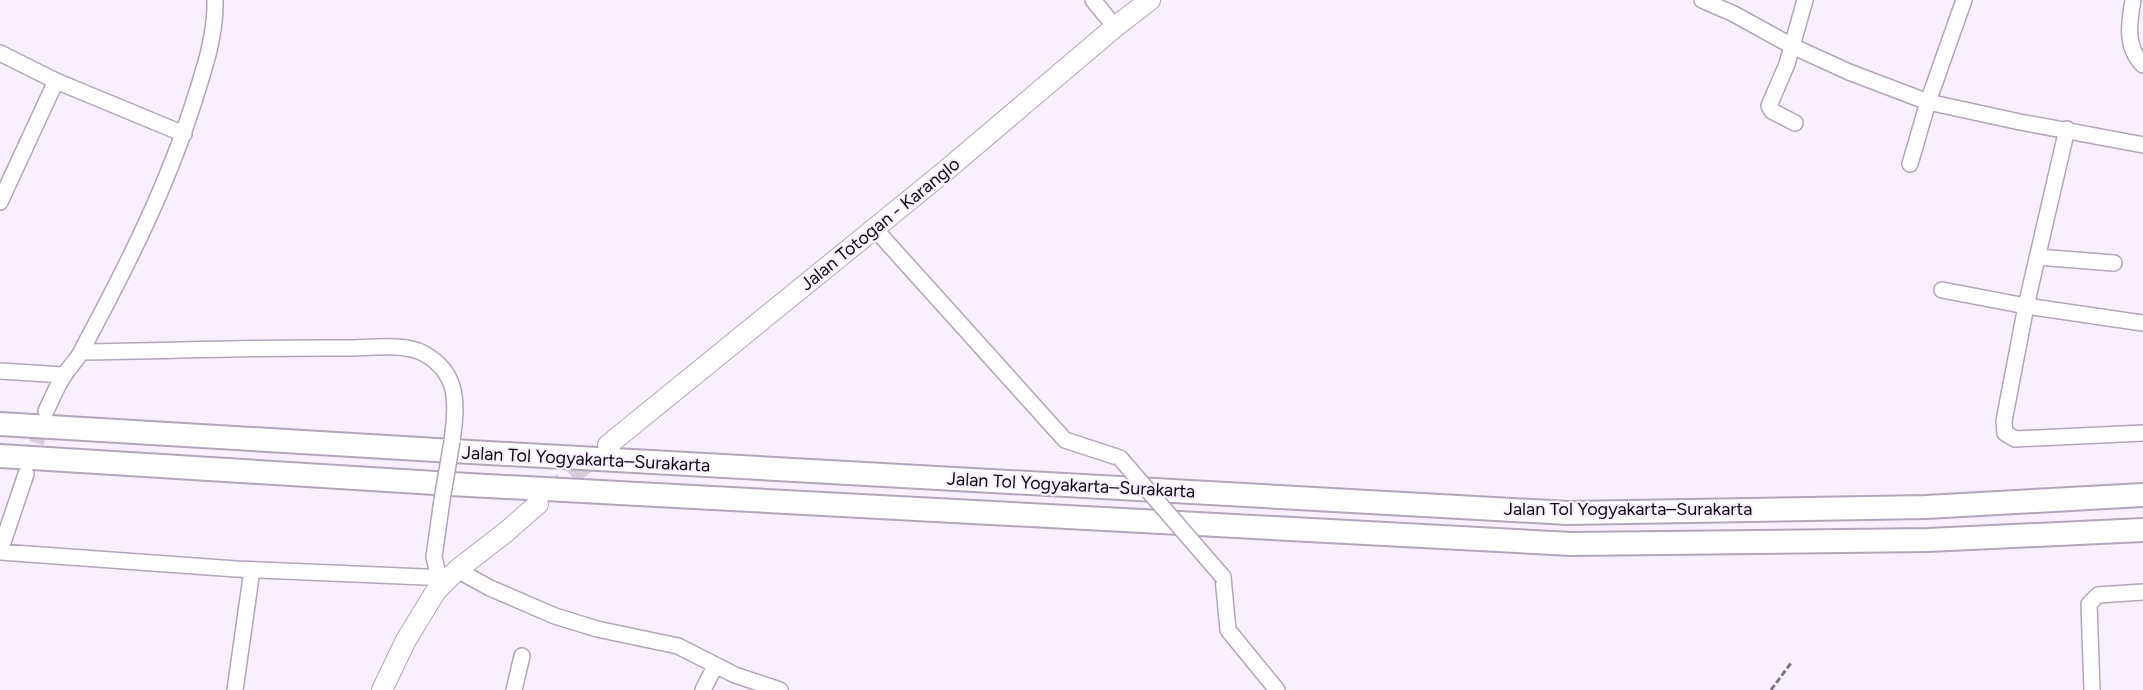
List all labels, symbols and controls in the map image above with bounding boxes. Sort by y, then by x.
street label: Jalan Totogan - Karanglo [796,153,964,295]
street label: Jalan Tol Yogyakarta–Surakarta [461,442,711,476]
street label: Jalan Tol Yogyakarta–Surakarta [946,468,1196,502]
street label: Jalan Tol Yogyakarta–Surakarta [1504,498,1752,520]

